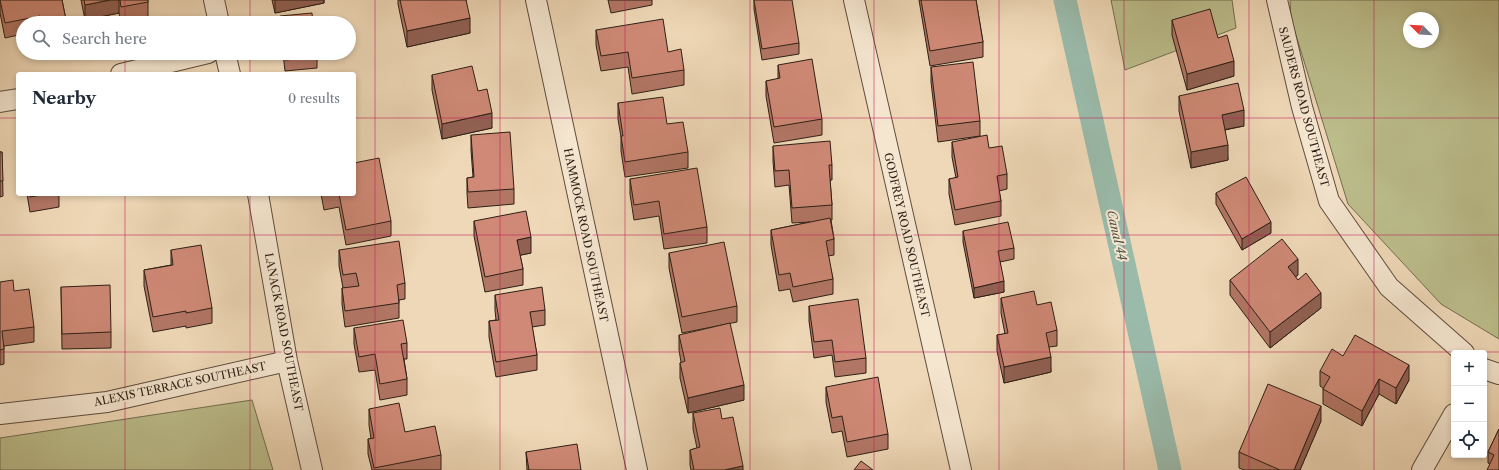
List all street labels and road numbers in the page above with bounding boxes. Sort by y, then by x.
street label: SAUDERS ROAD SOUTHEAST [1276,25,1332,190]
street label: HAMMOCK ROAD SOUTHEAST [561,147,611,324]
street label: GODFREY ROAD SOUTHEAST [881,151,933,320]
street label: LANACK ROAD SOUTHEAST [262,252,306,413]
street label: ALEXIS TERRACE SOUTHEAST [91,359,268,409]

